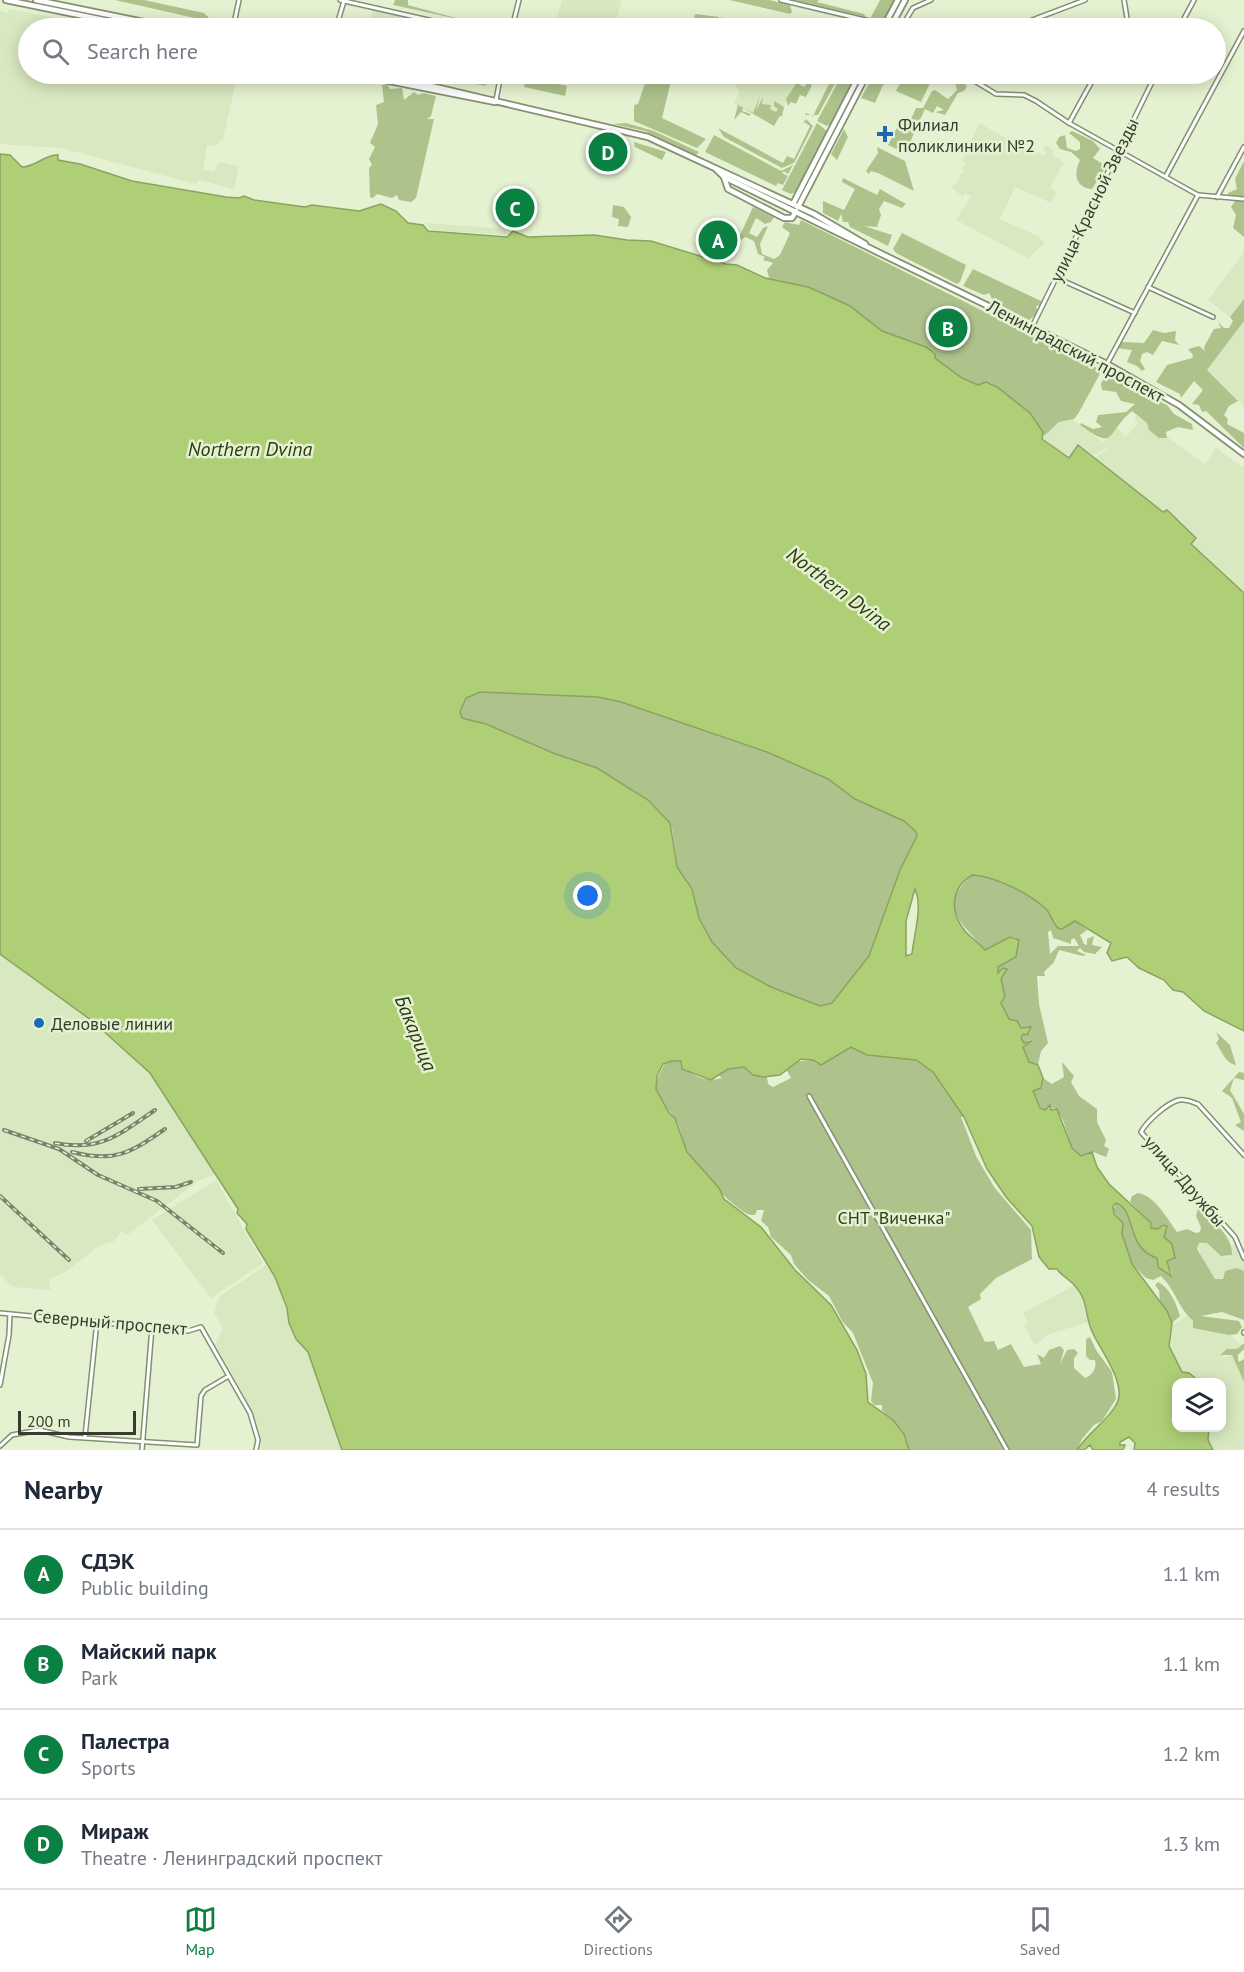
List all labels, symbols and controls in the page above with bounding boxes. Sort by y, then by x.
search box [18,18,1226,84]
icon: search [39,35,72,68]
text: Search here [87,37,198,65]
place label: Филиал поликлиники №2 [898,113,1035,157]
street label: улица Красной Звезды [1044,114,1144,286]
marker: Филиал поликлиники №2 [876,125,894,143]
pin: D [588,130,628,174]
pin: C [496,186,534,230]
pin: A [698,218,738,262]
street label: Ленинградский проспект [982,294,1169,408]
pin: B [928,306,968,350]
water label: Northern Dvina [188,436,313,462]
water label: Northern Dvina [781,541,897,637]
your location [573,881,602,910]
water label: Бакарица [389,991,443,1075]
place label: Деловые линии [51,1012,173,1035]
marker: Деловые линии [32,1016,46,1030]
street label: улица Дружбы [1139,1131,1231,1231]
park label: СНТ "Виченка" [838,1206,950,1229]
street label: Северный проспект [32,1304,189,1340]
map controls [1172,1378,1226,1432]
button: layers [1172,1378,1226,1432]
scale bar [18,1408,136,1436]
text: 200 m [27,1411,70,1431]
text: Nearby [24,1473,102,1506]
text: 4 results [1147,1476,1220,1502]
text: СДЭК [81,1547,135,1575]
text: A [37,1561,50,1587]
text: 1.1 km [1163,1561,1220,1587]
text: Public building [81,1575,209,1601]
text: Майский парк [81,1637,217,1665]
text: B [38,1651,49,1677]
text: 1.1 km [1163,1651,1220,1677]
text: Park [81,1665,118,1691]
text: Палестра [81,1727,170,1755]
text: C [38,1741,49,1767]
text: 1.2 km [1163,1741,1220,1767]
text: Sports [81,1755,136,1781]
text: Мираж [81,1817,149,1845]
text: D [37,1831,50,1857]
text: 1.3 km [1163,1831,1220,1857]
text: Theatre · Ленинградский проспект [81,1845,382,1871]
tab: Map [184,1903,217,1959]
tab: Directions [584,1903,653,1959]
tab: Saved [1020,1903,1060,1959]

